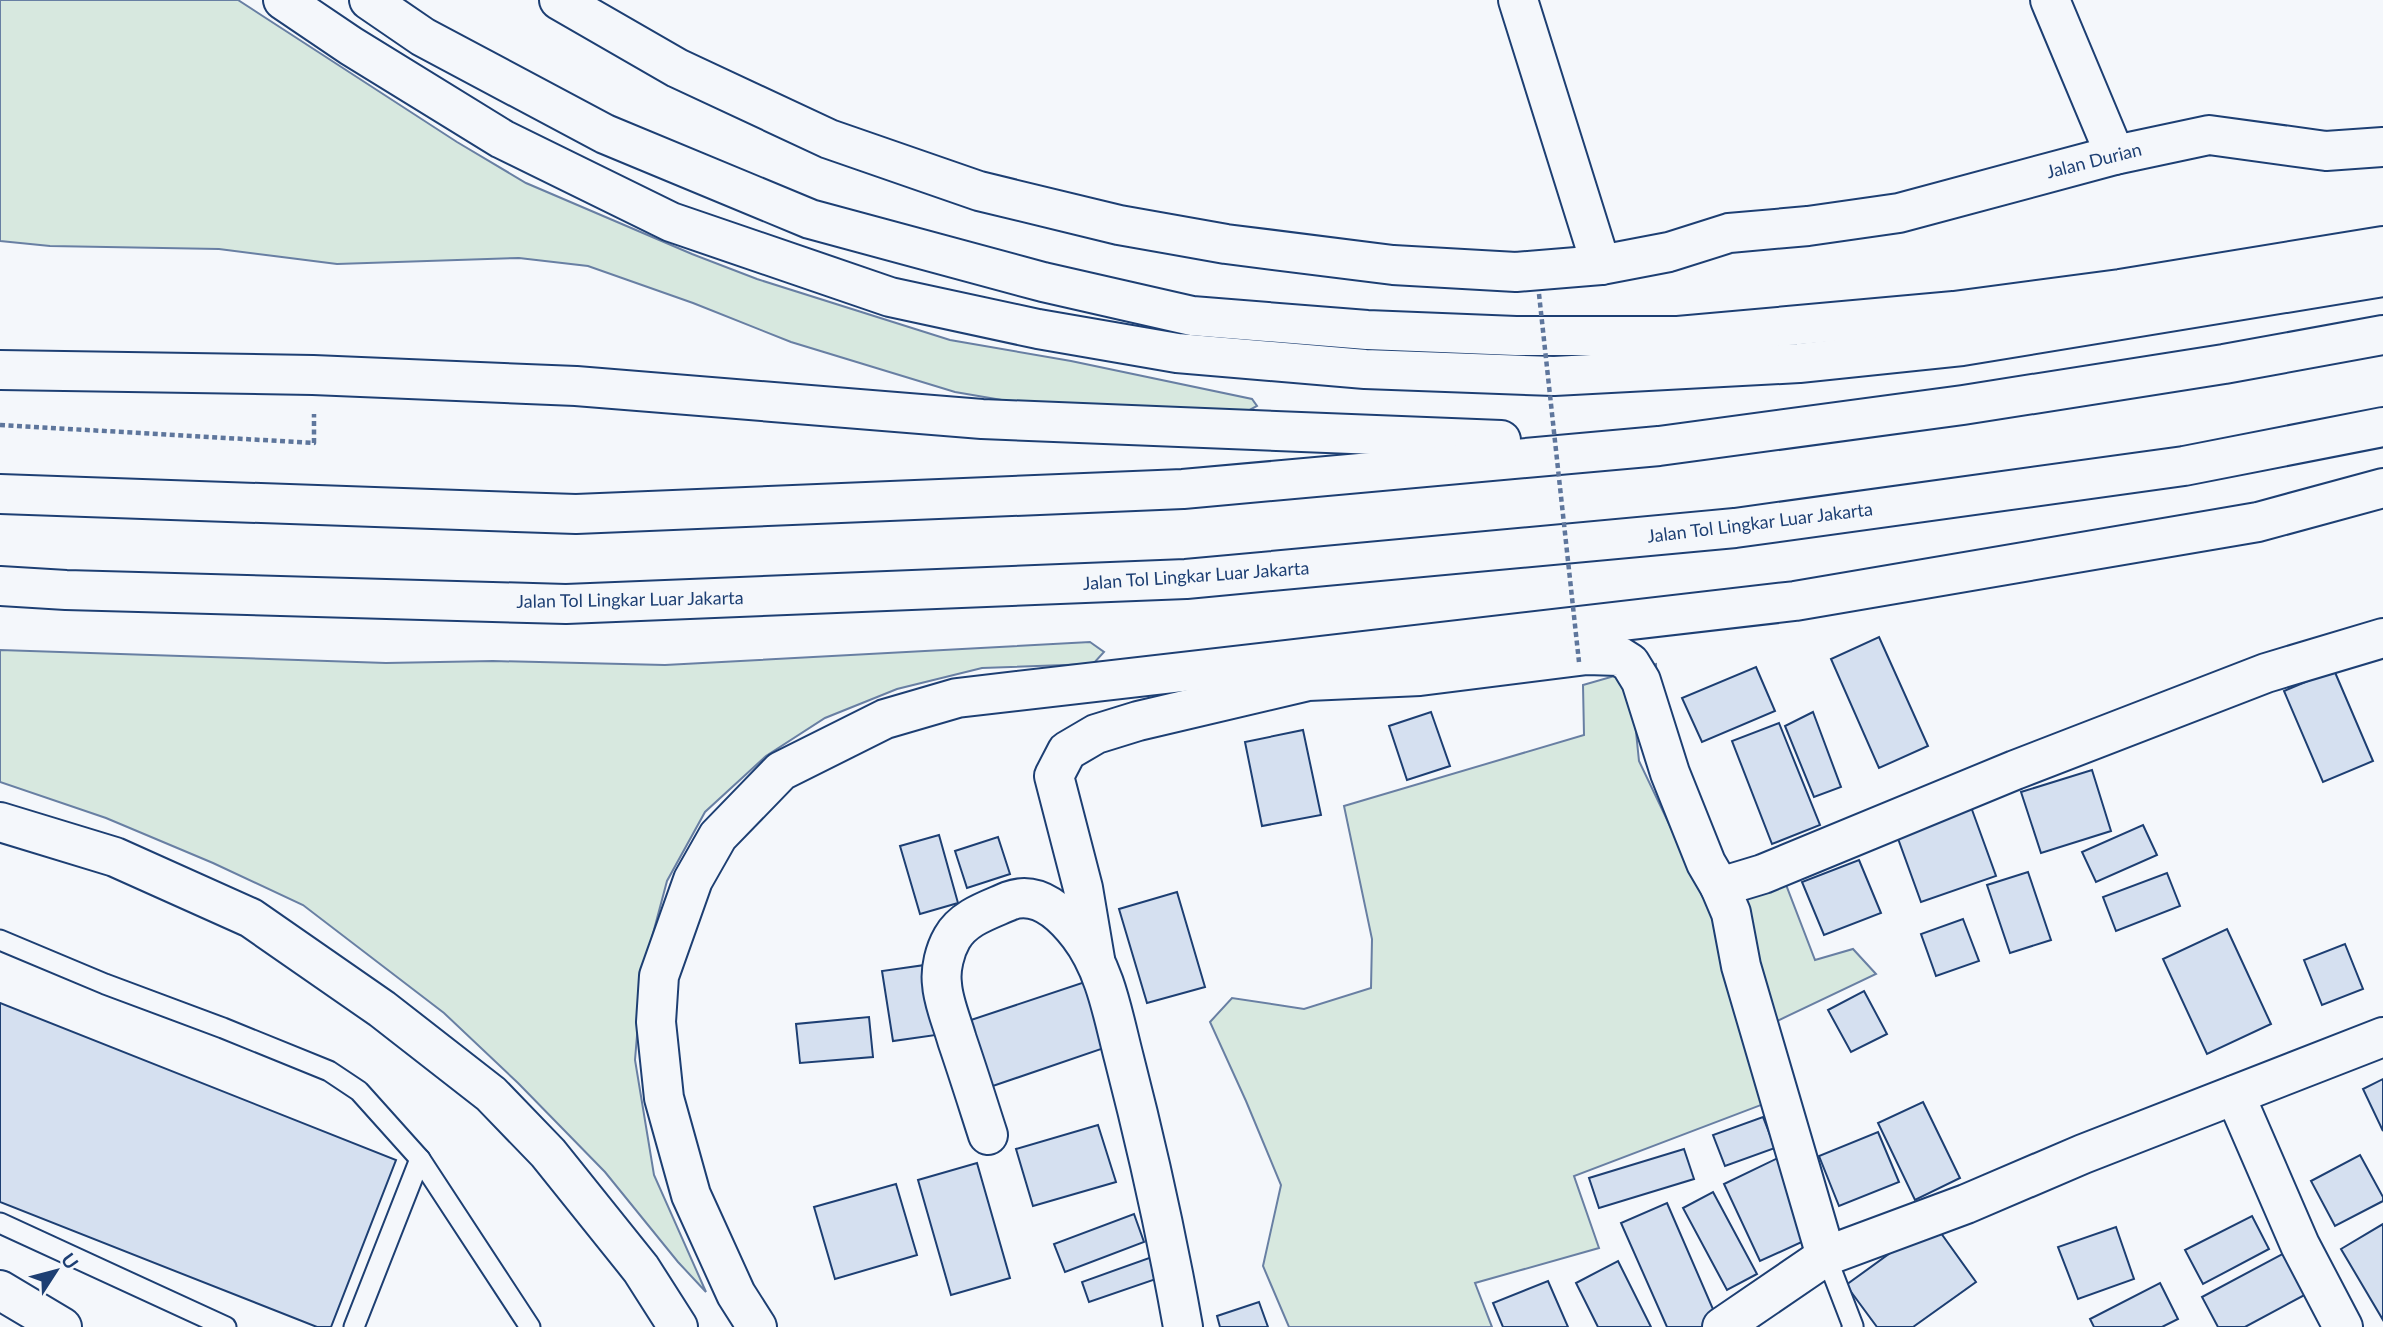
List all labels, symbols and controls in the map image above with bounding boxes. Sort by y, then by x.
street label: Jalan Durian [2044,138,2144,182]
street label: Jalan Tol Lingkar Luar Jakarta [1646,497,1874,547]
street label: Jalan Tol Lingkar Luar Jakarta [1082,556,1310,594]
street label: Jalan Tol Lingkar Luar Jakarta [516,586,744,612]
north arrow [21,1236,91,1306]
text: U [57,1248,84,1273]

